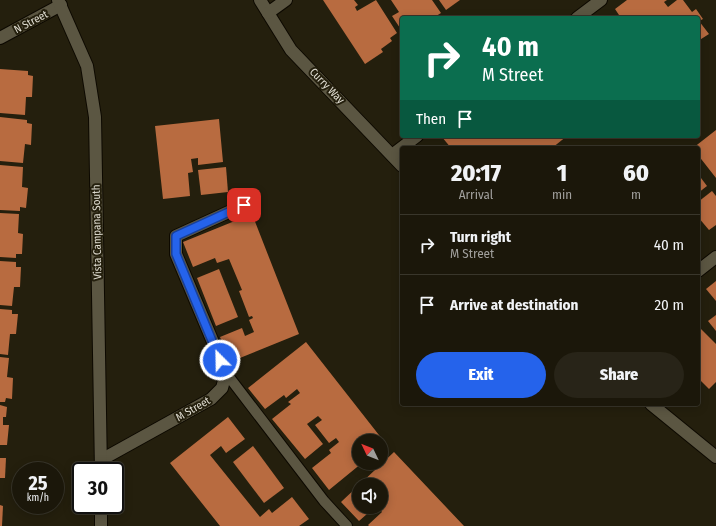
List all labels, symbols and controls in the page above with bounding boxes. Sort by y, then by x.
street label: N Street [12,8,50,36]
text: 40 m [482,30,539,63]
icon: right [416,32,468,84]
text: M Street [482,64,543,86]
street label: Curry Way [307,66,347,107]
icon: arrive [454,108,476,130]
text: Then [416,110,446,128]
text: 20:17 [451,159,501,187]
text: 1 [557,159,567,187]
text: 60 [623,159,649,187]
street label: Vista Campana South [90,184,104,280]
text: Arrival [459,187,493,202]
text: min [552,187,572,202]
text: m [631,187,641,202]
pin [227,188,261,222]
icon: arrive [233,194,255,216]
text: Turn right [450,228,511,246]
icon: right [416,234,438,256]
text: 40 m [654,236,684,254]
text: M Street [450,246,494,261]
icon: arrive [416,294,438,316]
text: Arrive at destination [450,296,578,314]
text: 20 m [655,296,684,314]
position arrow [199,339,241,381]
button: Exit [416,352,546,398]
button: Share [554,352,684,398]
street label: M Street [174,394,213,424]
north arrow [352,434,388,470]
map controls [352,434,388,514]
speed limit sign: 30 [72,462,124,514]
text: 25 [28,471,48,495]
button: sound [352,478,388,514]
text: km/h [27,492,49,504]

